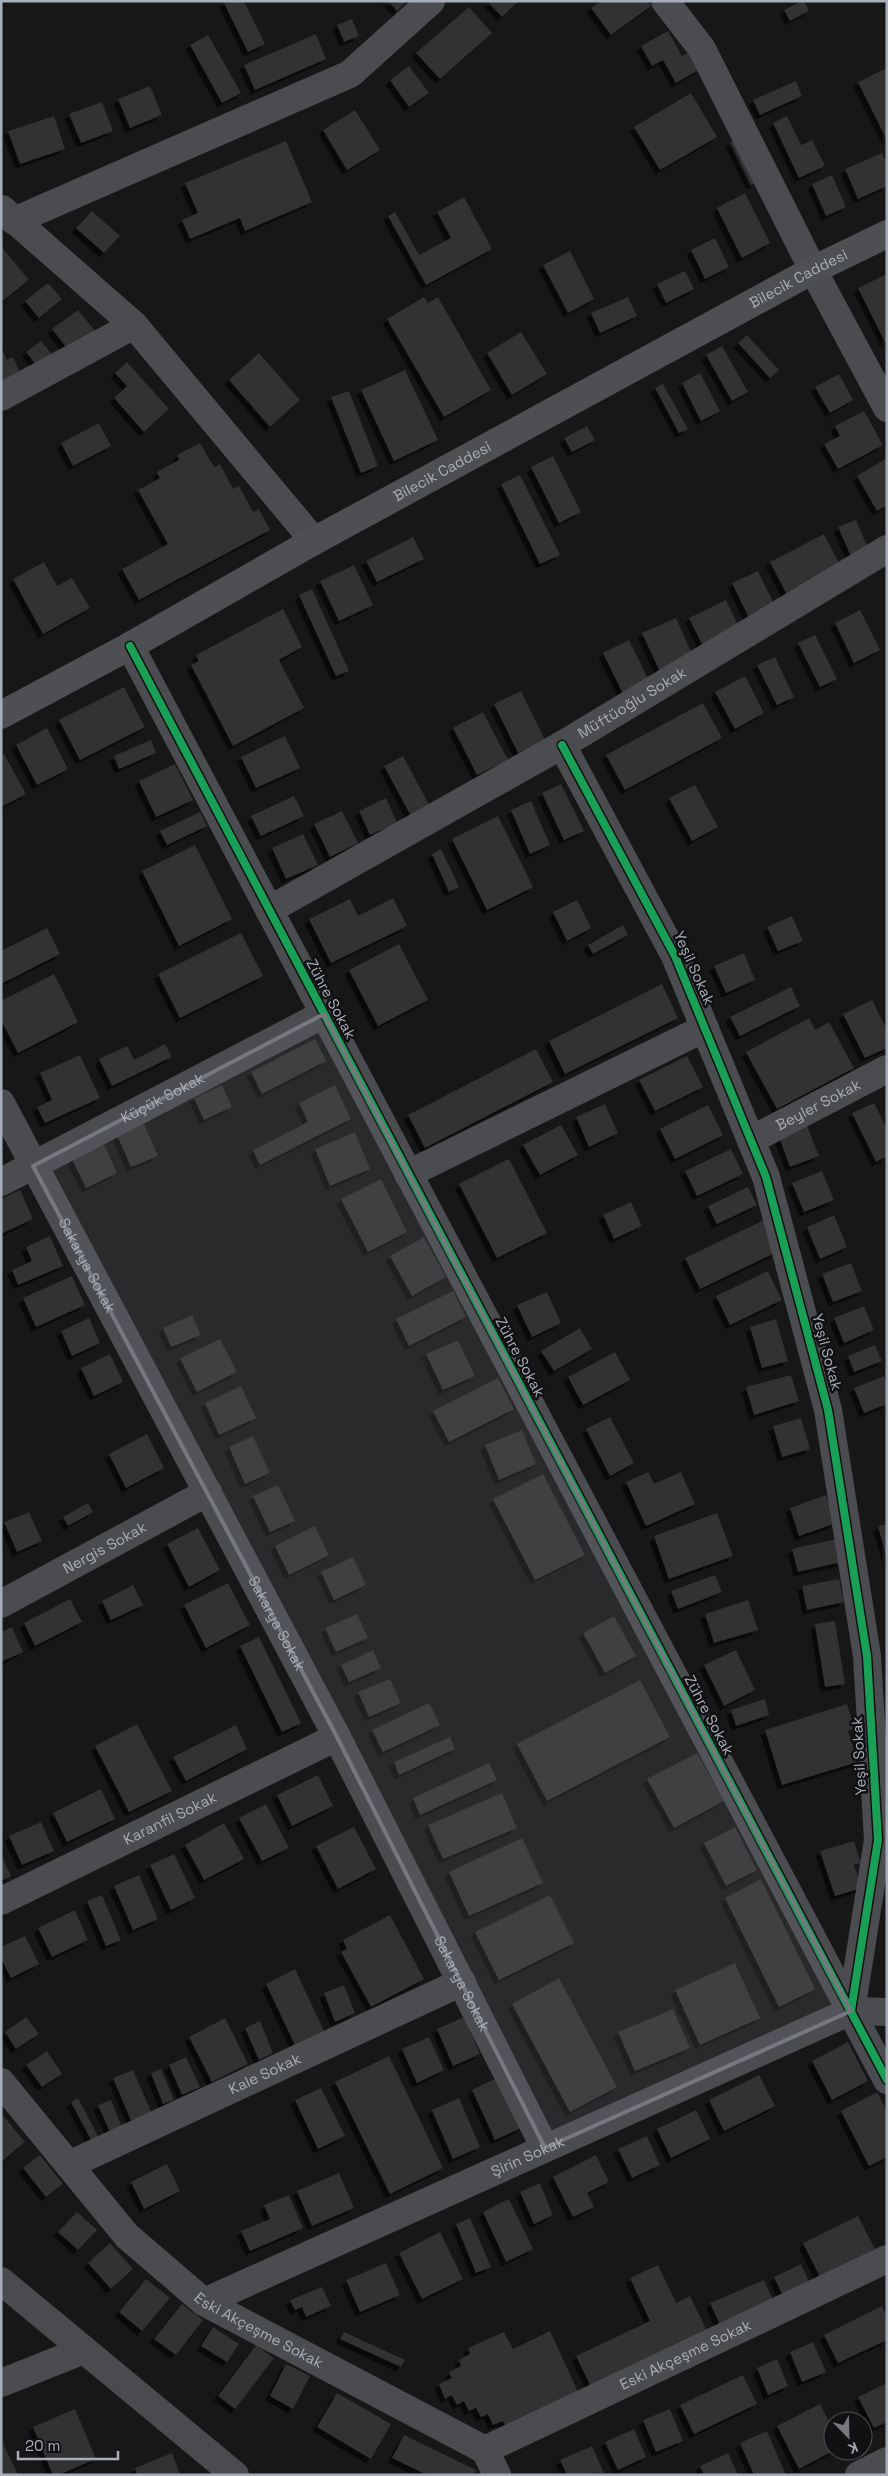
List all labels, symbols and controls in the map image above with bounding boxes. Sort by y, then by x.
street label: Bilecik Caddesi [746,245,851,312]
street label: Bilecik Caddesi [390,437,494,505]
street label: Müftüoğlu Sokak [574,662,689,742]
street label: Yeşil Sokak [670,928,719,1008]
street label: Zühre Sokak [302,955,361,1042]
street label: Küçük Sokak [117,1068,207,1127]
street label: Beyler Sokak [772,1074,864,1134]
street label: Sakarya Sokak [55,1215,121,1316]
street label: Yeşil Sokak [808,1311,847,1392]
street label: Zühre Sokak [491,1313,550,1400]
street label: Nergis Sokak [59,1517,150,1578]
street label: Sakarya Sokak [244,1572,310,1674]
street label: Zühre Sokak [680,1671,739,1758]
street label: Yeşil Sokak [847,1716,870,1796]
street label: Karanfil Sokak [120,1787,219,1849]
street label: Sakarya Sokak [430,1932,494,2035]
street label: Kale Sokak [226,2048,304,2098]
street label: Şirin Sokak [488,2131,567,2181]
street label: Eski Akçeşme Sokak [190,2288,327,2372]
street label: Eski Akçeşme Sokak [616,2315,754,2394]
north arrow [823,2411,873,2461]
scale bar [18,2428,118,2460]
text: 20 m [25,2436,60,2455]
text: K [845,2438,861,2458]

